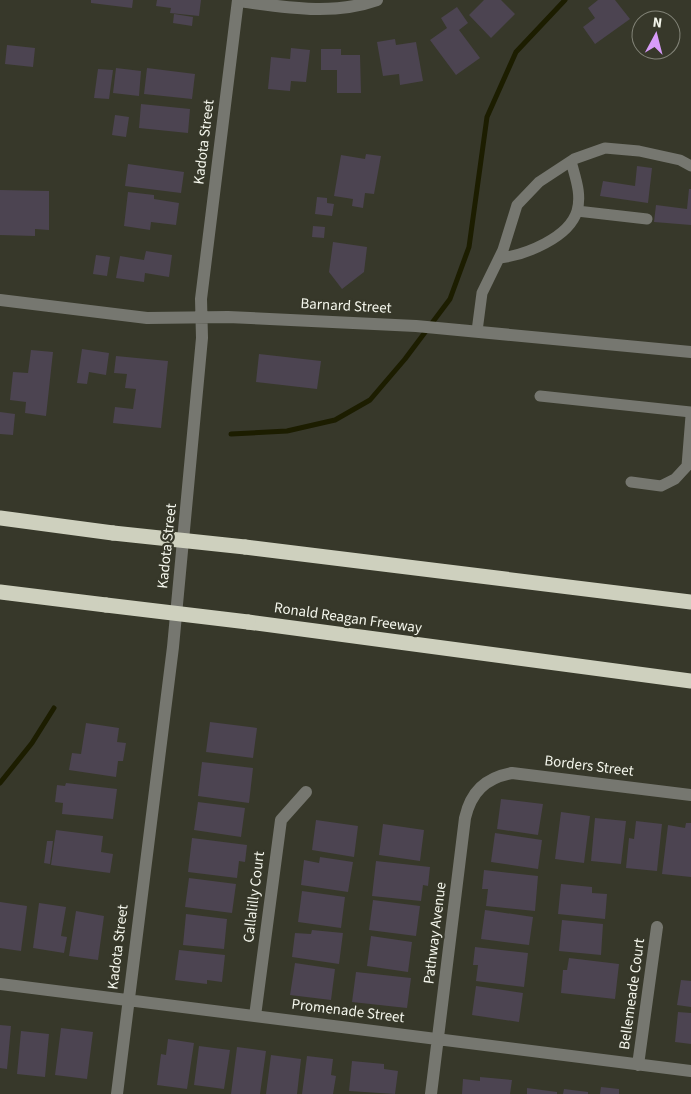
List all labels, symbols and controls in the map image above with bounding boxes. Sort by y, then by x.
north arrow [631,10,681,60]
text: N [652,13,663,34]
street label: Kadota Street [188,98,220,186]
street label: Barnard Street [300,293,392,319]
street label: Kadota Street [152,502,182,590]
street label: Ronald Reagan Freeway [273,597,423,639]
street label: Borders Street [543,750,635,782]
street label: Callalilly Court [238,850,270,944]
street label: Pathway Avenue [418,881,452,985]
street label: Kadota Street [102,903,134,991]
street label: Bellemeade Court [614,937,650,1051]
street label: Promenade Street [290,994,406,1028]

